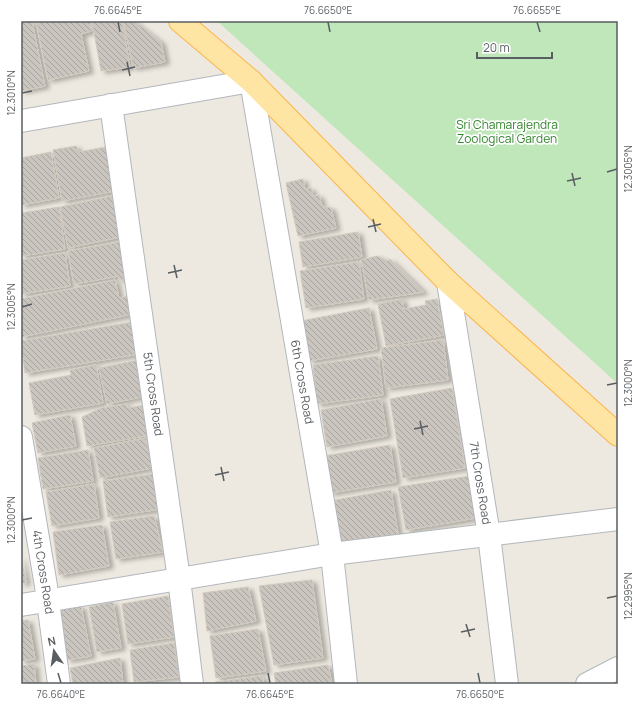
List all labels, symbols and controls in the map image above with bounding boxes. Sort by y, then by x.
text: 76.6645°E [94,3,142,17]
text: 76.6650°E [304,3,352,17]
text: 76.6655°E [513,3,561,17]
scale bar [477,34,552,60]
text: 20 m [483,39,510,56]
text: 12.3010°N [4,70,18,116]
park label: Sri Chamarajendra Zoological Garden [456,116,558,147]
text: 12.3005°N [621,145,635,193]
text: 12.3005°N [4,283,18,331]
street label: 6th Cross Road [287,339,318,425]
street label: 5th Cross Road [139,351,168,437]
text: 12.3000°N [621,359,635,407]
street label: 7th Cross Road [466,440,495,526]
text: 12.3000°N [4,496,18,544]
street label: 4th Cross Road [28,529,59,615]
text: 12.2995°N [621,572,635,620]
north arrow [34,631,74,671]
text: N [46,633,57,649]
text: 76.6640°E [37,687,85,701]
text: 76.6645°E [246,687,294,701]
text: 76.6650°E [456,687,504,701]

